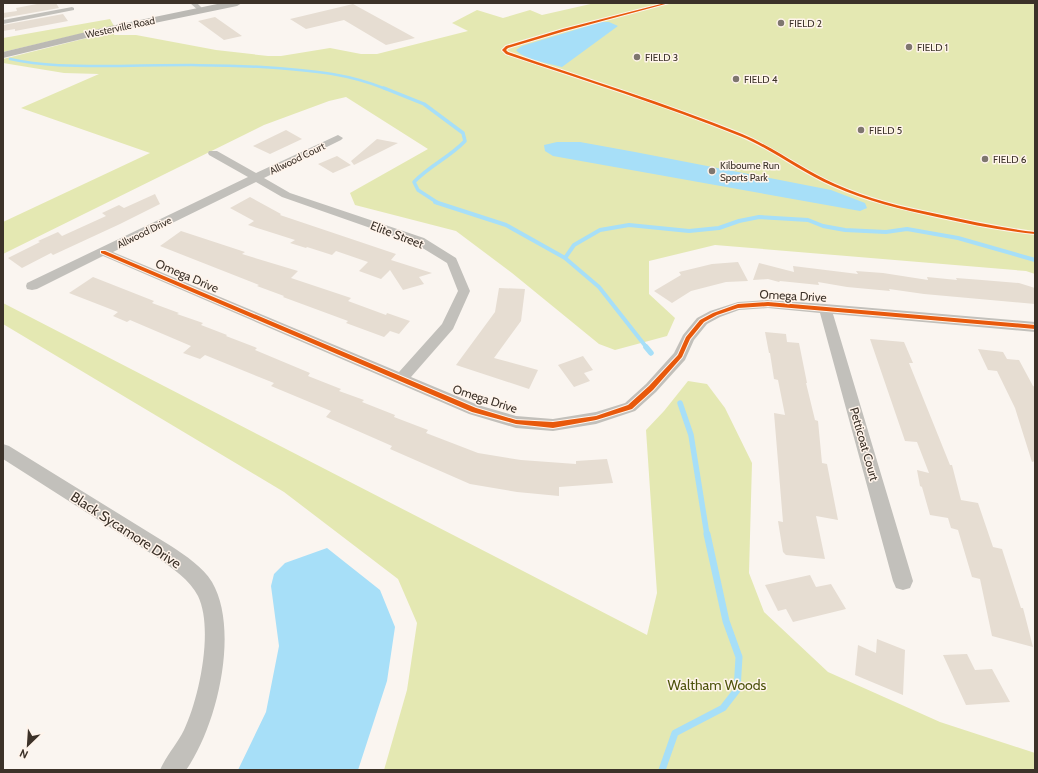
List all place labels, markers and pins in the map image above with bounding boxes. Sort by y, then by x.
place label: FIELD 2 [789,17,822,30]
marker: FIELD 2 [776,18,786,28]
place label: FIELD 1 [917,41,948,54]
marker: FIELD 1 [904,42,914,52]
place label: FIELD 3 [645,51,678,64]
marker: FIELD 3 [632,52,642,62]
place label: FIELD 4 [744,73,778,86]
marker: FIELD 4 [731,74,741,84]
place label: FIELD 5 [869,124,902,137]
marker: FIELD 5 [856,125,866,135]
place label: FIELD 6 [993,153,1027,166]
marker: FIELD 6 [980,154,990,164]
place label: Kilbourne Run Sports Park [720,159,780,184]
marker: Kilbourne Run Sports Park [707,166,717,176]

